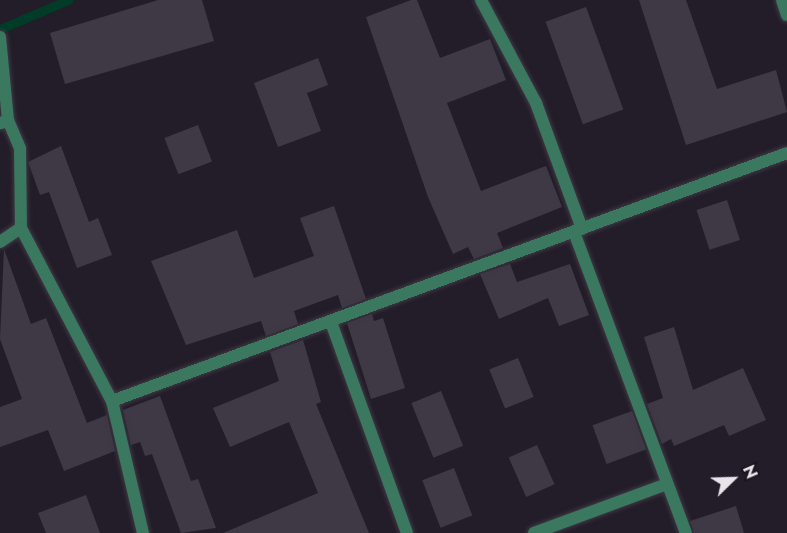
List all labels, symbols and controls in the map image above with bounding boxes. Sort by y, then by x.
north arrow [703,449,763,509]
text: N [737,461,763,482]

